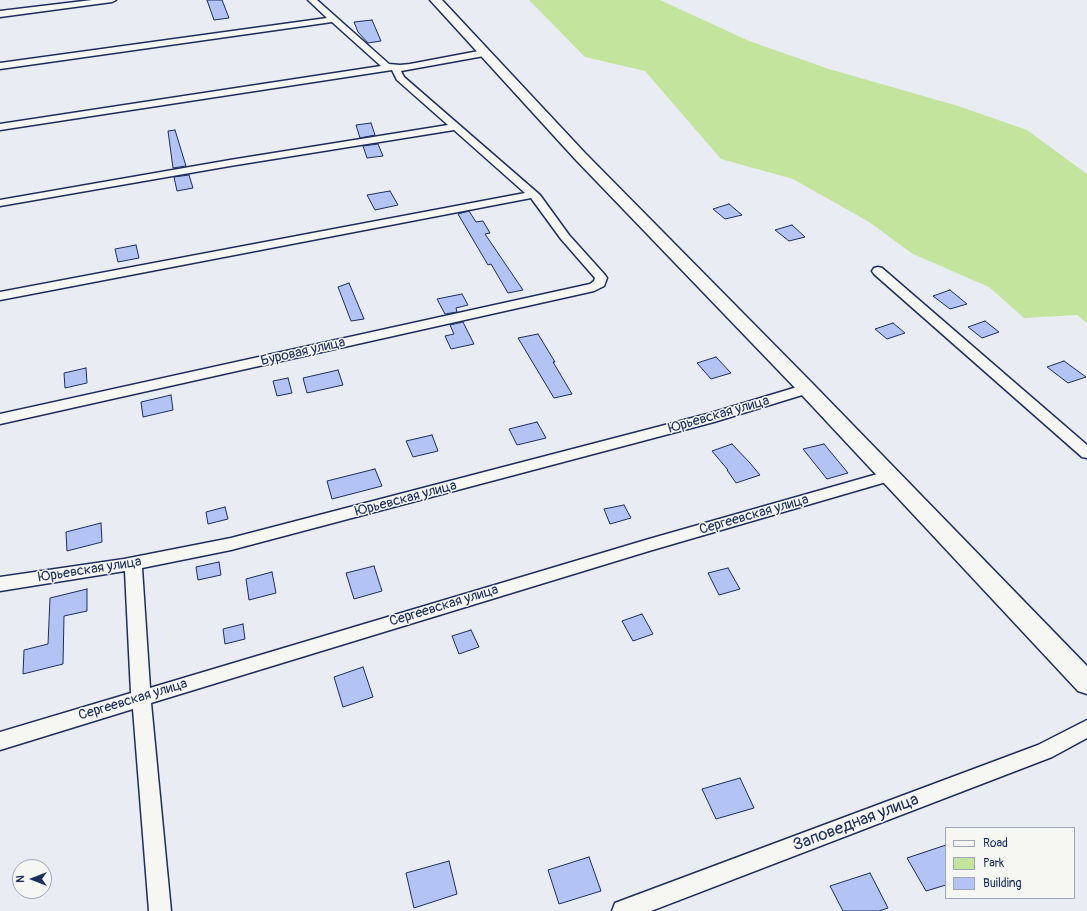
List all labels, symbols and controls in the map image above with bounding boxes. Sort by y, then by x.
street label: Буровая улица [259,334,347,370]
street label: Юрьевская улица [667,393,771,437]
street label: Юрьевская улица [353,477,459,521]
street label: Сергеевская улица [697,491,811,539]
street label: Юрьевская улица [37,554,143,586]
street label: Сергеевская улица [388,581,500,631]
street label: Сергеевская улица [77,675,189,725]
street label: Заповедная улица [790,790,922,856]
legend [945,827,1075,899]
text: Road [983,836,1008,851]
text: Park [983,856,1004,871]
north arrow [12,859,52,899]
text: N [14,875,27,883]
text: Building [983,876,1022,891]

